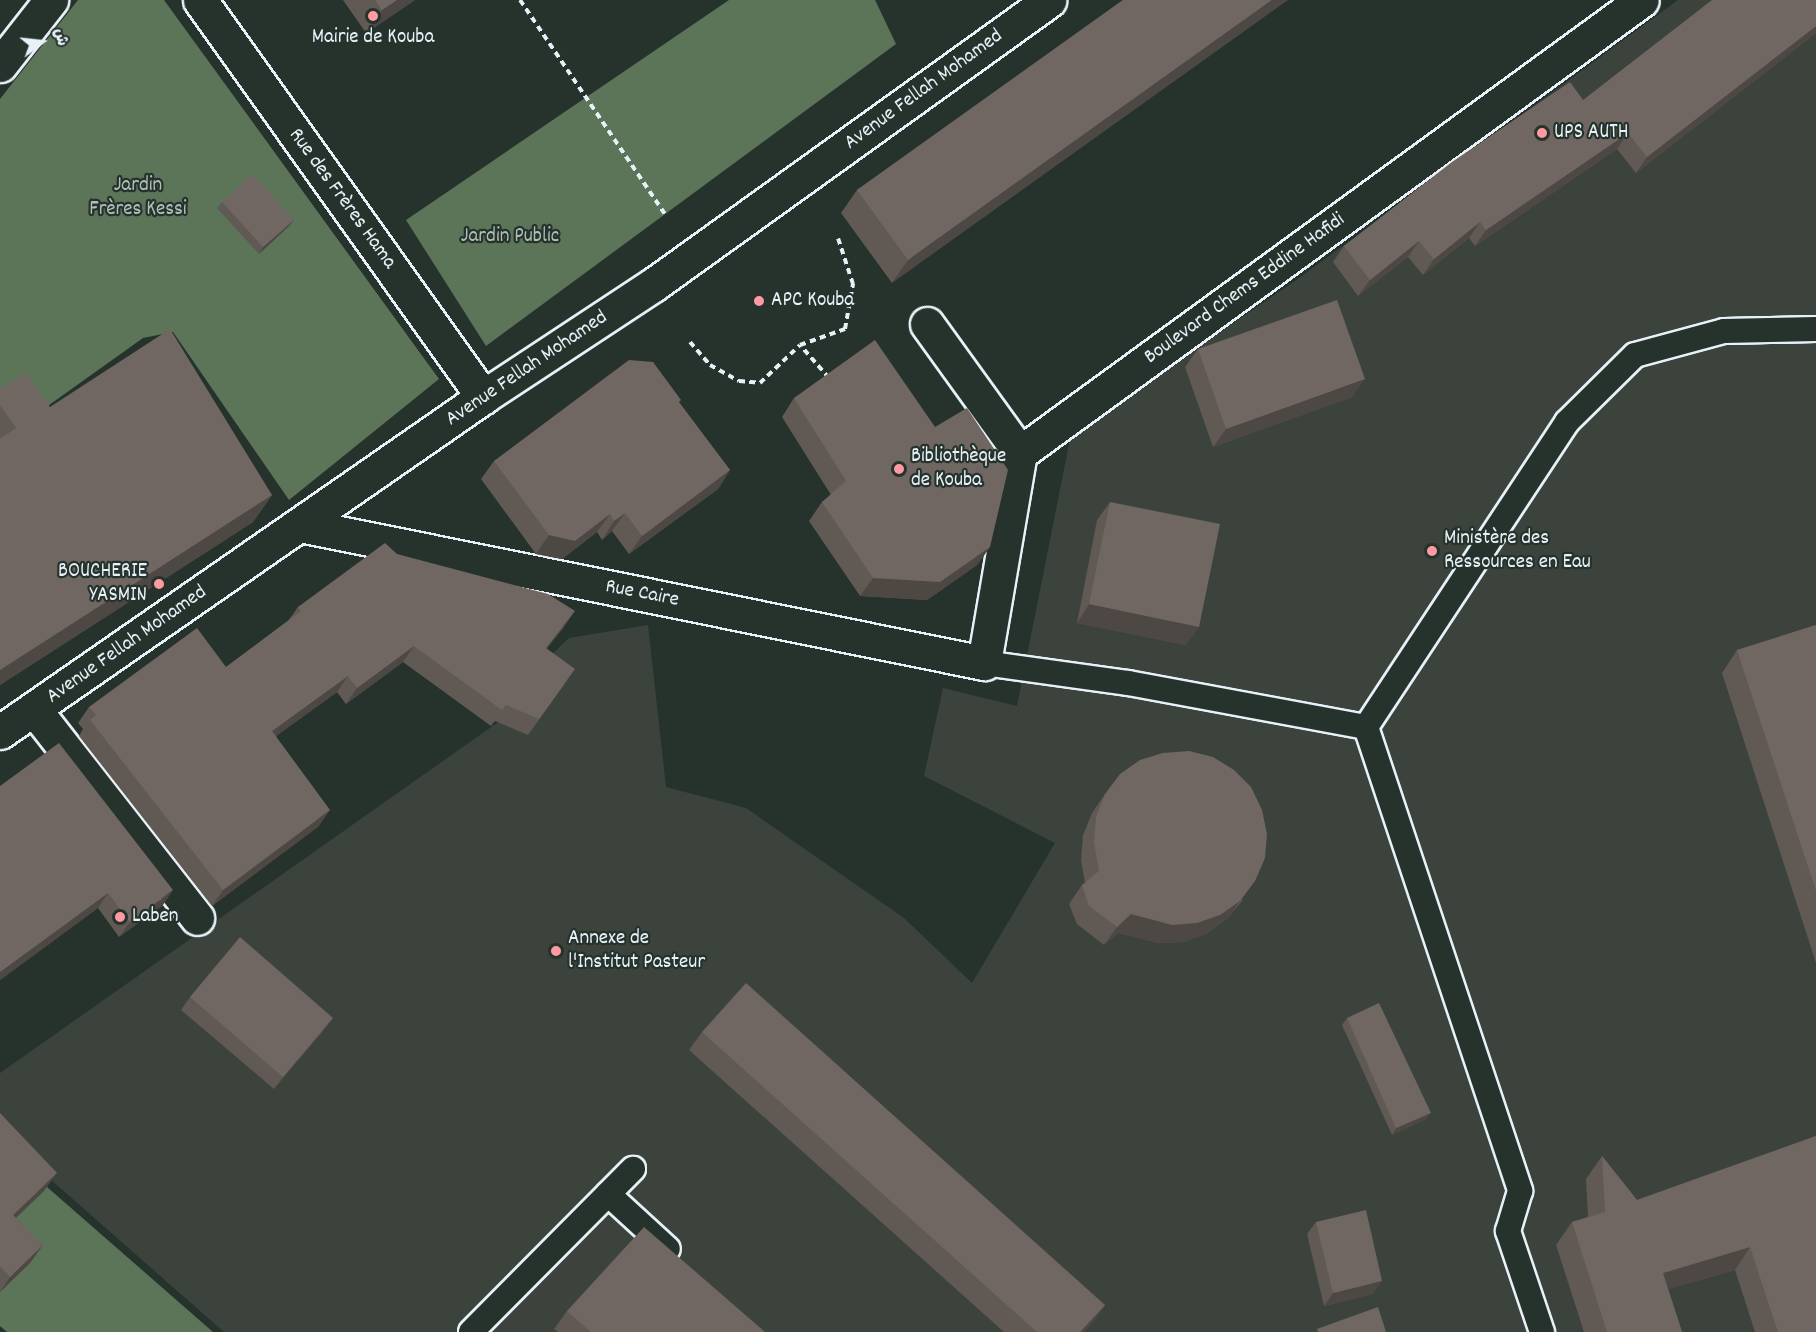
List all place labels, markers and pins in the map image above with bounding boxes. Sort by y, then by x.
marker: Mairie de Kouba [366,9,380,23]
place label: Mairie de Kouba [312,25,434,51]
place label: UPS AUTH [1554,120,1628,146]
marker: UPS AUTH [1535,126,1549,140]
place label: APC Kouba [771,288,854,314]
marker: APC Kouba [752,294,766,308]
place label: Bibliothèque de Kouba [911,444,1006,494]
marker: Bibliothèque de Kouba [892,462,906,476]
place label: Ministère des Ressources en Eau [1444,526,1591,576]
marker: Ministère des Ressources en Eau [1425,544,1439,558]
place label: BOUCHERIE YASMIN [58,559,147,609]
marker: BOUCHERIE YASMIN [152,577,166,591]
place label: Laben [132,904,178,930]
marker: Laben [113,910,127,924]
place label: Annexe de l'Institut Pasteur [568,926,705,976]
marker: Annexe de l'Institut Pasteur [549,944,563,958]

